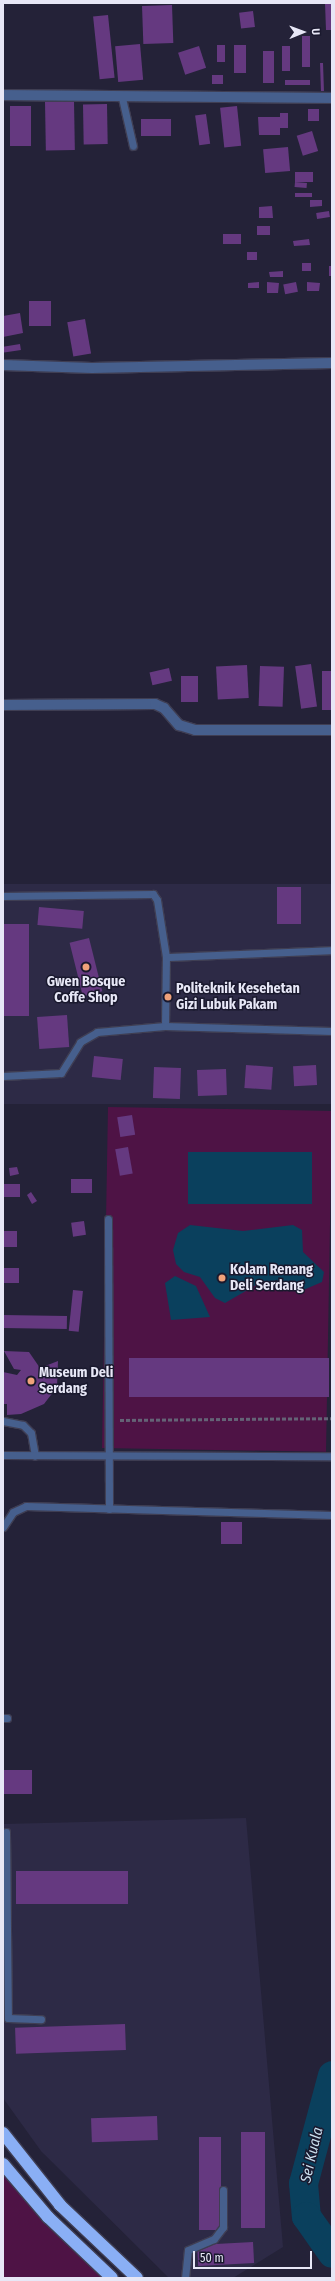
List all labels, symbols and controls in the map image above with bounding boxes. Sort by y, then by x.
north arrow [283,12,323,52]
text: U [309,28,322,35]
marker: Gwen Bosque Coffe Shop [81,962,91,972]
place label: Gwen Bosque Coffe Shop [47,974,125,1006]
place label: Politeknik Kesehetan Gizi Lubuk Pakam [176,981,300,1014]
marker: Politeknik Kesehetan Gizi Lubuk Pakam [163,992,173,1002]
place label: Kolam Renang Deli Serdang [230,1262,313,1294]
marker: Kolam Renang Deli Serdang [217,1273,227,1283]
place label: Museum Deli Serdang [39,1365,113,1398]
marker: Museum Deli Serdang [26,1376,36,1386]
water label: Sei Kuala [297,2125,327,2185]
scale bar [195,2243,314,2269]
text: 50 m [200,2251,224,2265]

